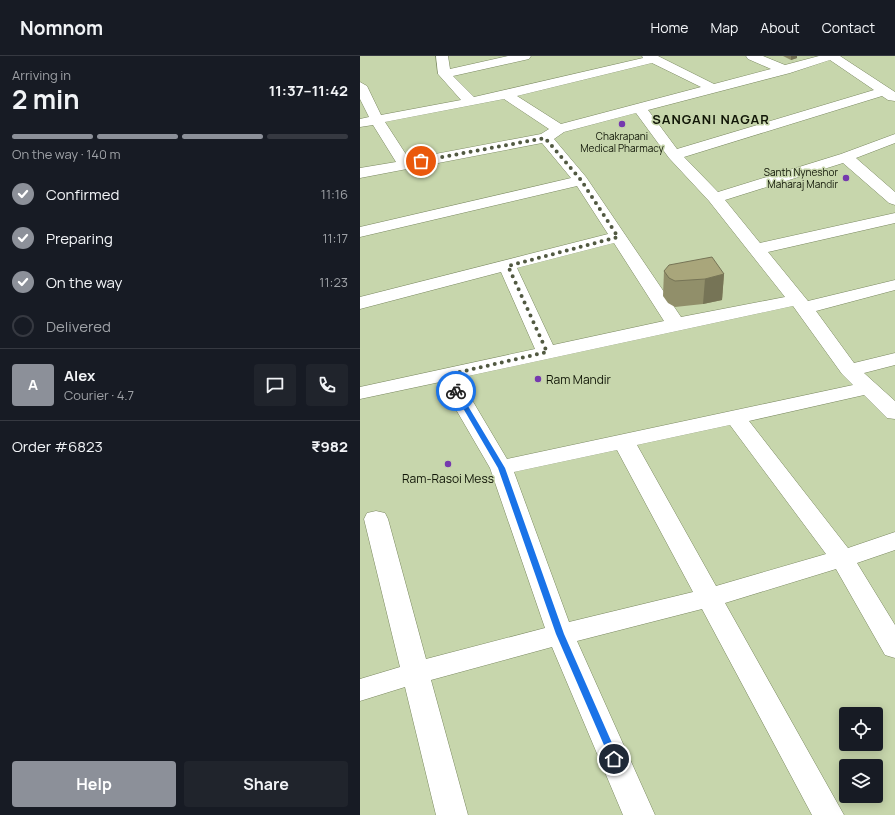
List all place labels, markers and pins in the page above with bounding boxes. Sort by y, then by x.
marker: Chakrapani Medical Pharmacy [617,119,627,129]
place label: Chakrapani Medical Pharmacy [580,129,665,155]
pin [404,144,438,178]
place label: Santh Nyneshor Maharaj Mandir [764,165,838,191]
marker: Santh Nyneshor Maharaj Mandir [841,173,851,183]
place label: Ram Mandir [546,371,612,388]
marker: Ram Mandir [533,374,543,384]
marker: Ram-Rasoi Mess [443,459,453,469]
place label: Ram-Rasoi Mess [402,470,494,487]
pin [597,742,631,776]

